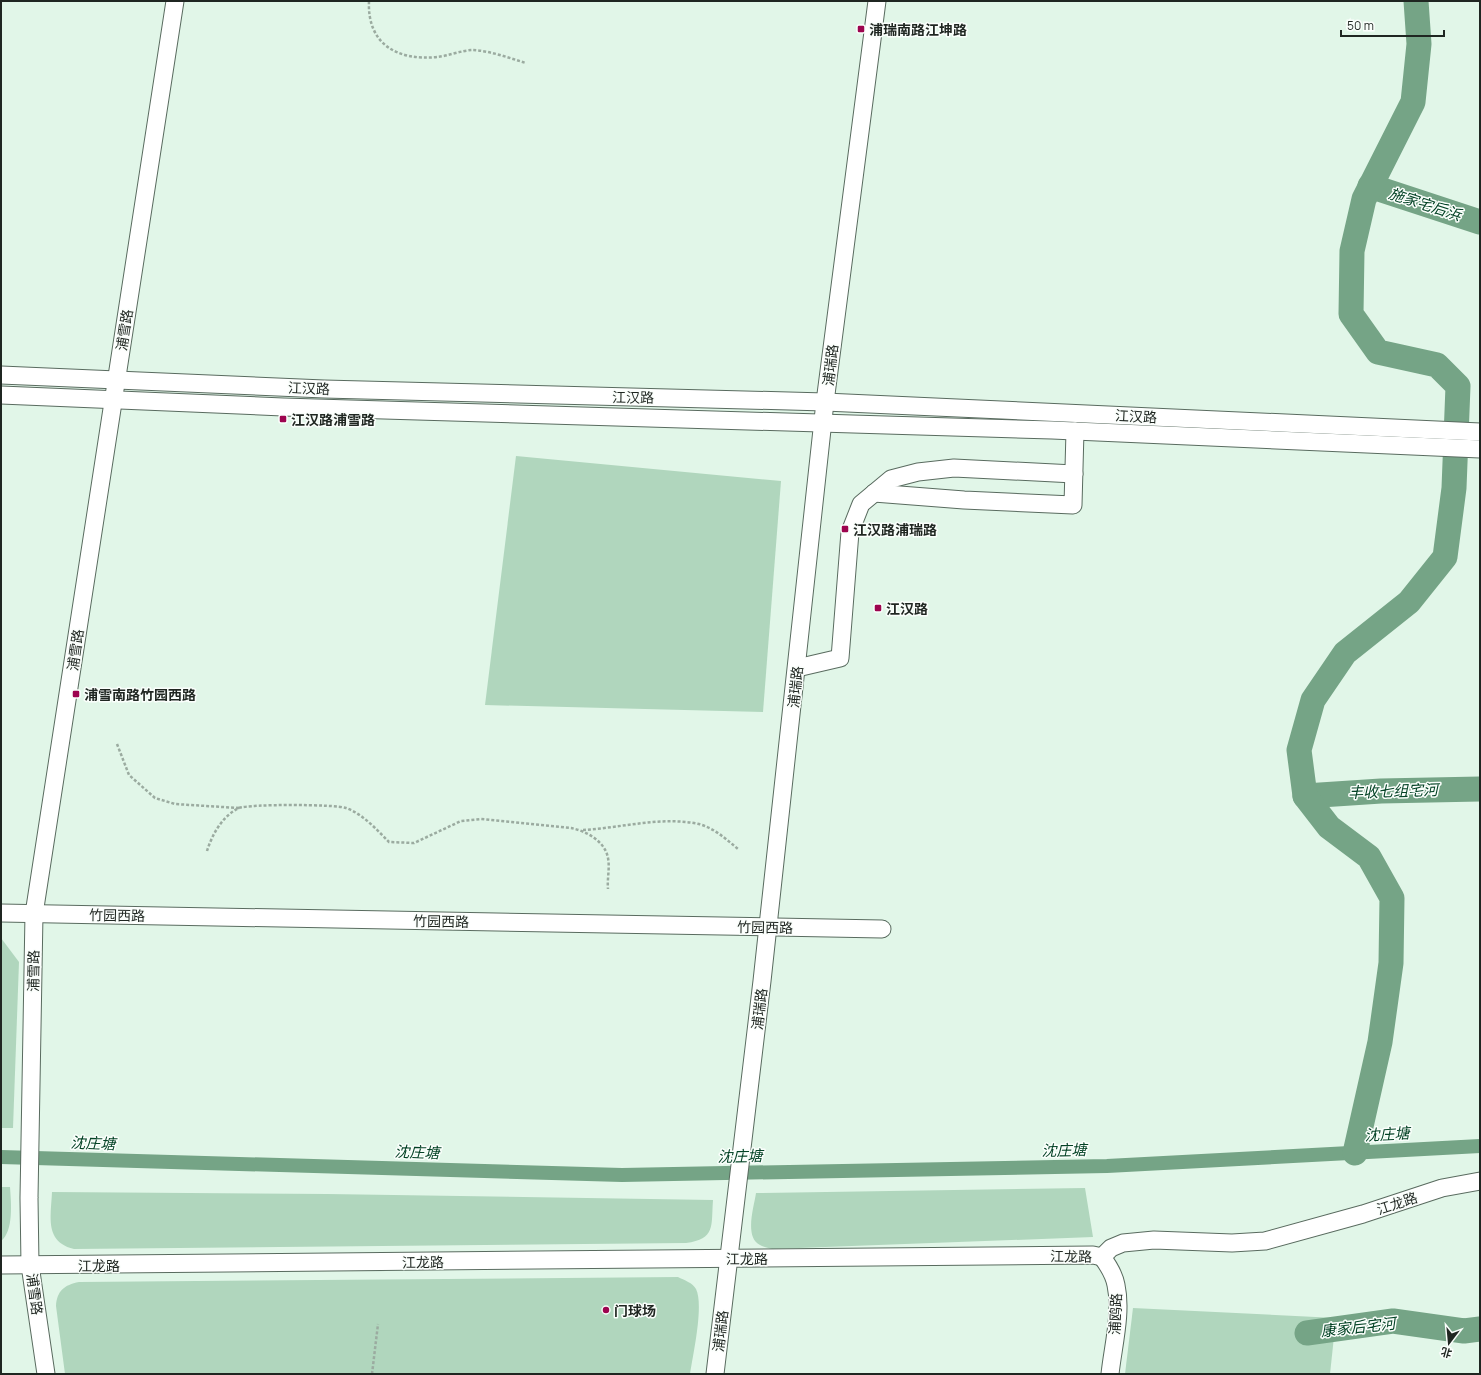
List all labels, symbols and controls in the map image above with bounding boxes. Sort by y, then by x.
scale bar [1341,12,1444,38]
text: 50 m [1347,17,1374,34]
place label: 浦瑞南路江坤路 [869,20,967,39]
marker: 浦瑞南路江坤路 [856,24,866,34]
water label: 施家宅后浜 [1386,182,1466,226]
street label: 浦雪路 [111,308,137,352]
street label: 浦瑞路 [818,343,842,387]
street label: 江汉路 [288,378,330,398]
street label: 江汉路 [612,387,654,407]
street label: 江汉路 [1115,405,1157,427]
place label: 江汉路浦雪路 [291,410,375,429]
marker: 江汉路浦雪路 [278,414,288,424]
place label: 江汉路浦瑞路 [853,520,937,539]
marker: 江汉路浦瑞路 [840,524,850,534]
place label: 江汉路 [886,599,928,618]
marker: 江汉路 [873,603,883,613]
street label: 浦雪路 [63,628,87,672]
street label: 浦瑞路 [783,665,807,709]
place label: 浦雪南路竹园西路 [84,685,196,704]
marker: 浦雪南路竹园西路 [71,689,81,699]
water label: 丰收七组宅河 [1348,779,1441,803]
street label: 竹园西路 [89,905,145,925]
street label: 竹园西路 [413,911,469,931]
street label: 竹园西路 [737,917,793,937]
street label: 浦雪路 [23,950,43,992]
street label: 浦瑞路 [747,987,771,1031]
water label: 沈庄塘 [1364,1122,1413,1146]
water label: 沈庄塘 [70,1132,119,1154]
water label: 沈庄塘 [1041,1139,1090,1161]
water label: 沈庄塘 [394,1141,443,1163]
water label: 沈庄塘 [717,1145,766,1167]
street label: 江龙路 [1374,1187,1420,1219]
street label: 江龙路 [1050,1246,1092,1266]
street label: 江龙路 [726,1249,768,1268]
street label: 江龙路 [402,1252,444,1272]
street label: 江龙路 [78,1256,120,1275]
street label: 浦雪路 [23,1272,47,1316]
street label: 浦鸥路 [1104,1293,1126,1335]
place label: 门球场 [614,1301,656,1320]
marker: 门球场 [601,1305,611,1315]
street label: 浦瑞路 [708,1309,732,1353]
water label: 康家后宅河 [1320,1312,1399,1341]
north arrow [1429,1323,1469,1363]
text: 北 [1439,1344,1453,1362]

